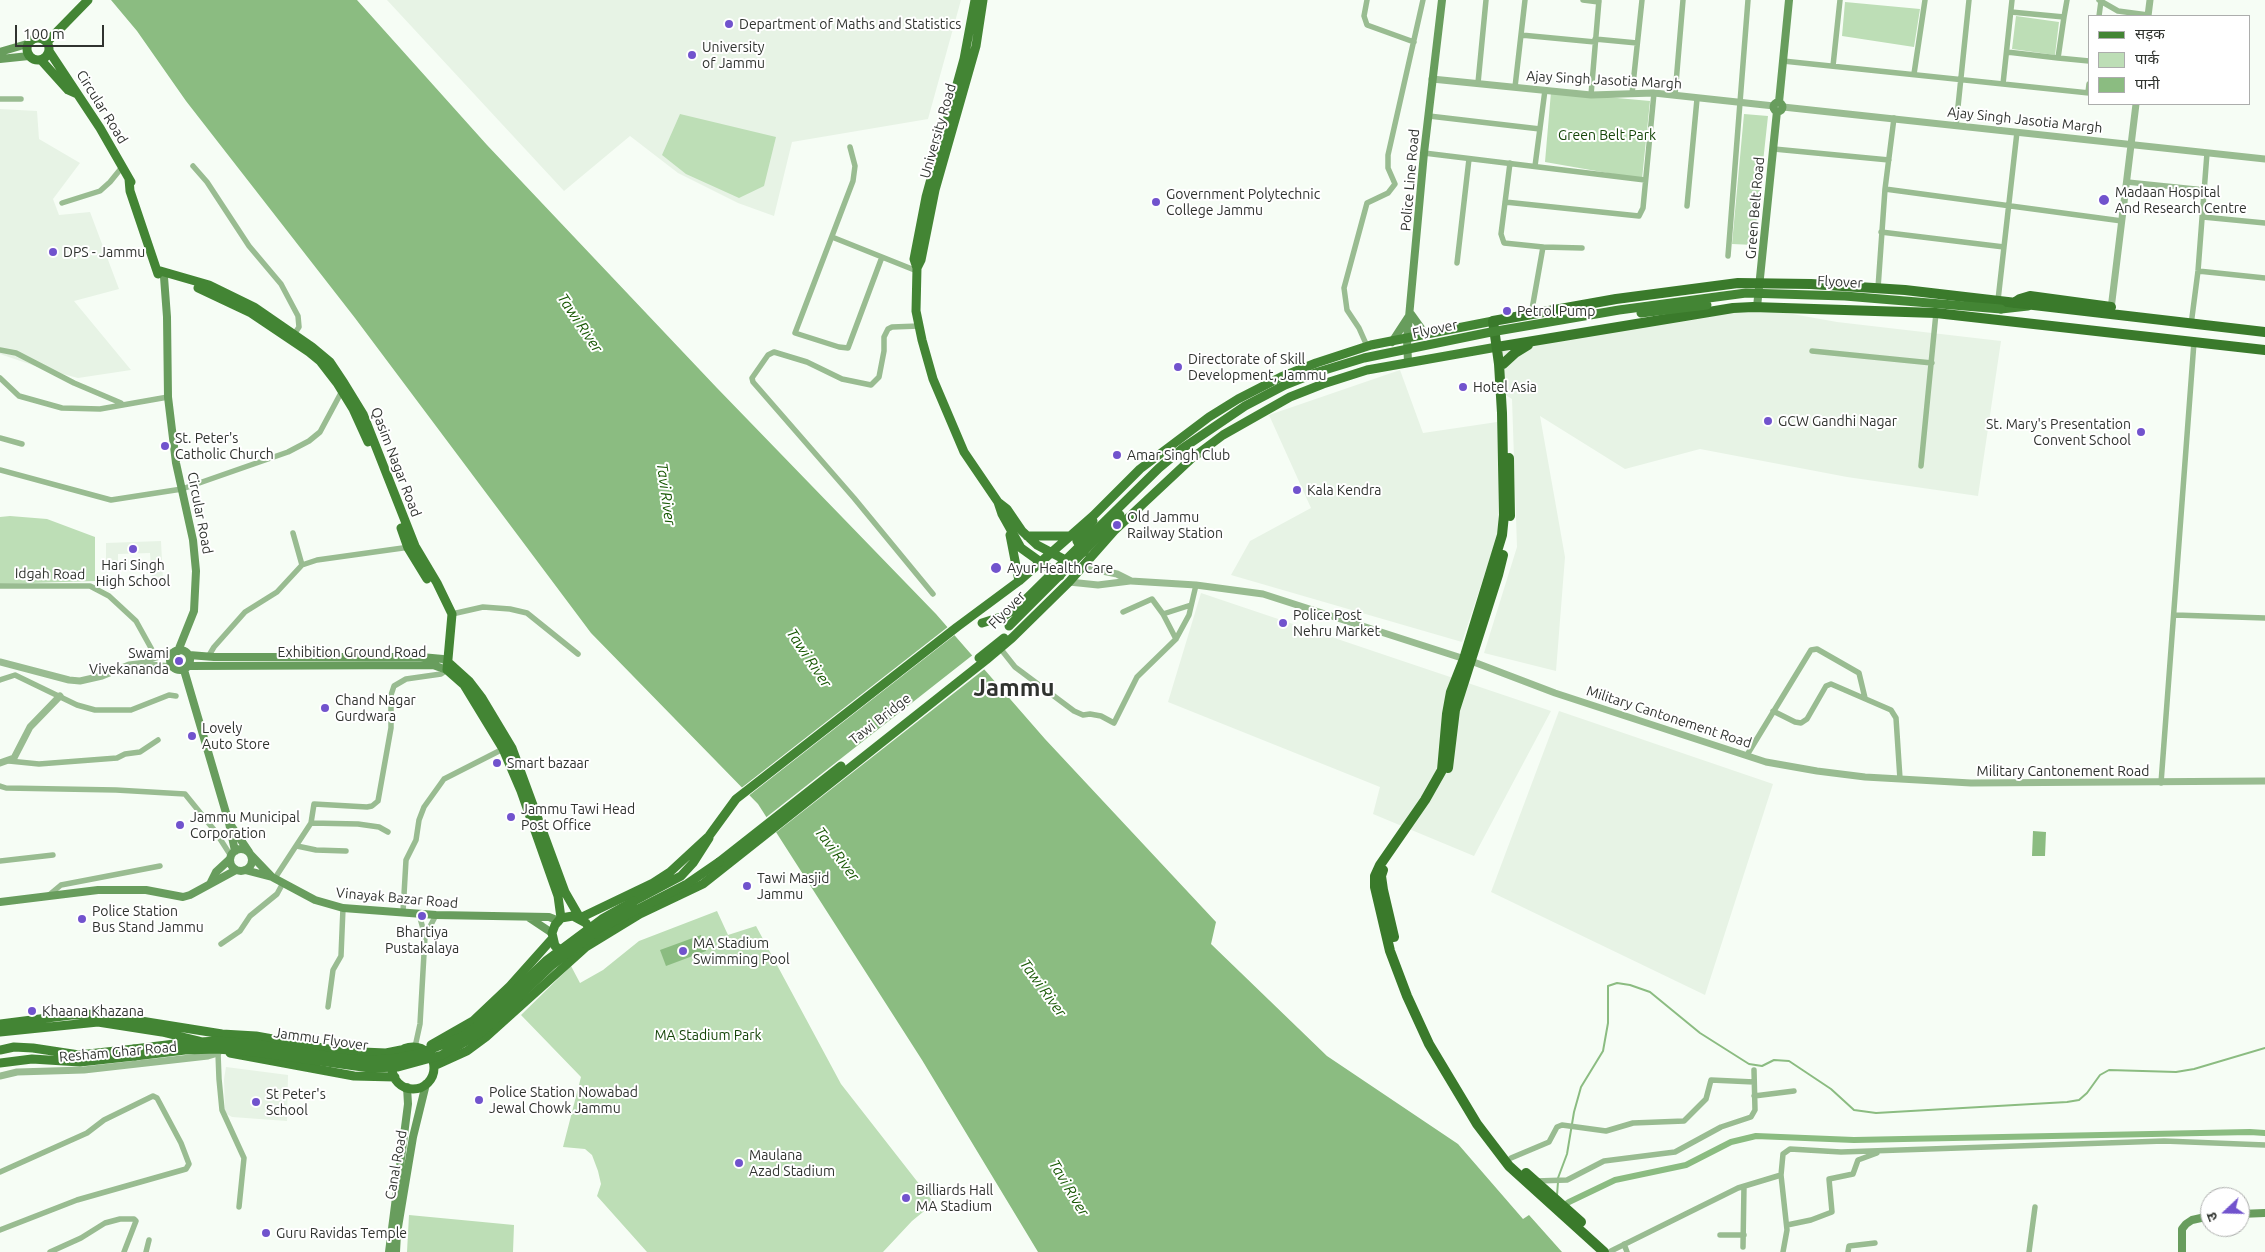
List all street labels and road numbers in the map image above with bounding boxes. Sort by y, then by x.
street label: Circular Road [73,67,131,147]
street label: Ajay Singh Jasotia Margh [1526,68,1682,92]
street label: University Road [916,82,960,180]
street label: Ajay Singh Jasotia Margh [1947,103,2103,137]
street label: Police Line Road [1397,128,1423,232]
street label: Green Belt Road [1742,156,1768,260]
street label: Flyover [1817,272,1863,292]
street label: Flyover [1411,316,1459,342]
street label: Qasim Nagar Road [367,405,425,519]
street label: Circular Road [184,470,216,556]
street label: Idgah Road [15,565,85,583]
street label: Flyover [985,588,1029,632]
street label: Exhibition Ground Road [278,644,426,660]
street label: Military Cantonement Road [1584,682,1754,752]
street label: Tawi Bridge [846,690,914,748]
street label: Military Cantonement Road [1977,763,2149,779]
street label: Vinayak Bazar Road [335,884,459,912]
street label: Jammu Flyover [273,1024,369,1054]
street label: Resham Ghar Road [58,1038,178,1066]
street label: Canal Road [382,1129,410,1201]

